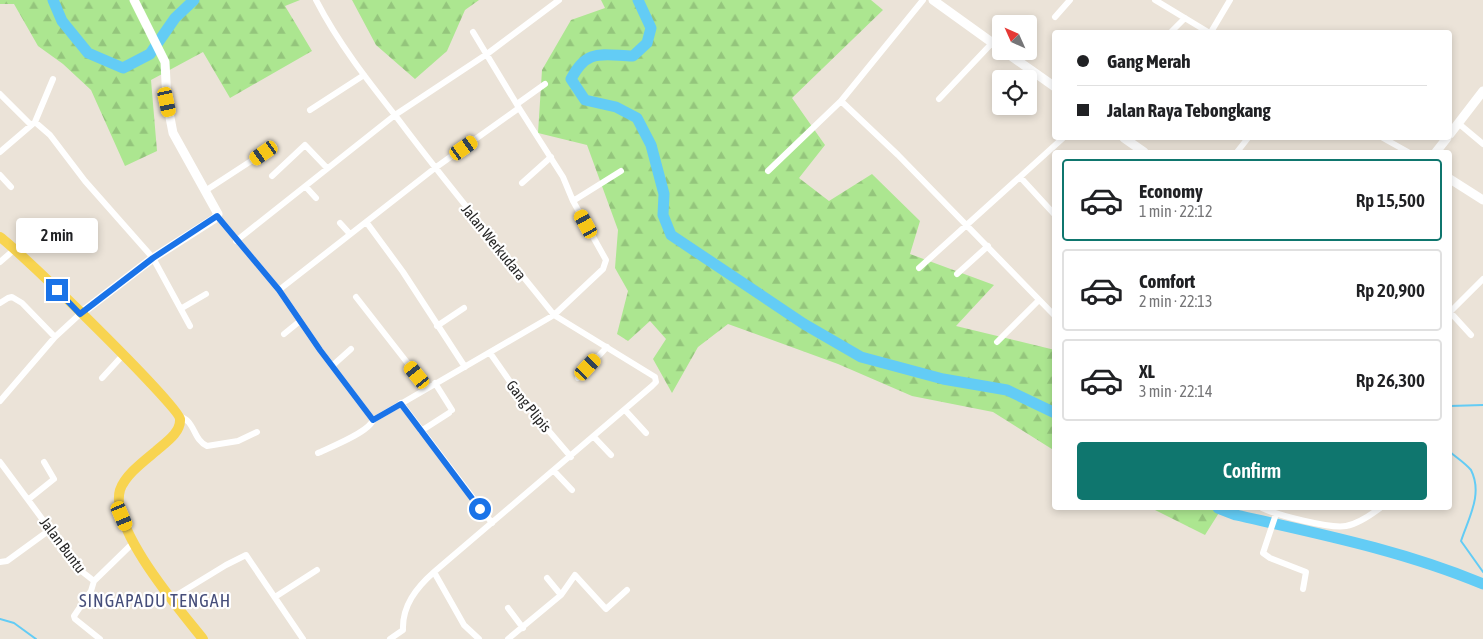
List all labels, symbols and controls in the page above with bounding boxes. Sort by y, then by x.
north arrow [992,15,1038,60]
map controls [992,15,1037,115]
text: Gang Merah [1107,50,1191,72]
button: locate [992,70,1037,115]
car [156,86,177,118]
text: Jalan Raya Tebongkang [1107,99,1271,121]
car [447,133,480,163]
car [247,138,280,168]
icon: car [1079,178,1124,223]
text: Economy [1139,180,1203,202]
text: Rp 15,500 [1356,189,1425,211]
street label: Jalan Werkudara [458,201,530,283]
text: 1 min · 22:12 [1139,202,1212,220]
car [572,207,599,241]
callout: 2 min [16,218,98,252]
text: 2 min [41,226,73,244]
icon: car [1079,268,1124,313]
text: Comfort [1139,270,1195,292]
route end [46,279,68,301]
text: Rp 20,900 [1356,279,1425,301]
text: 2 min · 22:13 [1139,292,1212,310]
car [572,351,603,383]
icon: car [1079,358,1124,403]
car [401,359,432,391]
text: XL [1139,360,1155,382]
text: Rp 26,300 [1356,369,1425,391]
street label: Gang Plipis [503,377,555,435]
text: 3 min · 22:14 [1139,382,1212,400]
button: Confirm [1077,442,1427,500]
route start [469,498,491,520]
car [109,499,134,533]
street label: Jalan Buntu [37,514,89,576]
district label: SINGAPADU TENGAH [79,590,231,611]

